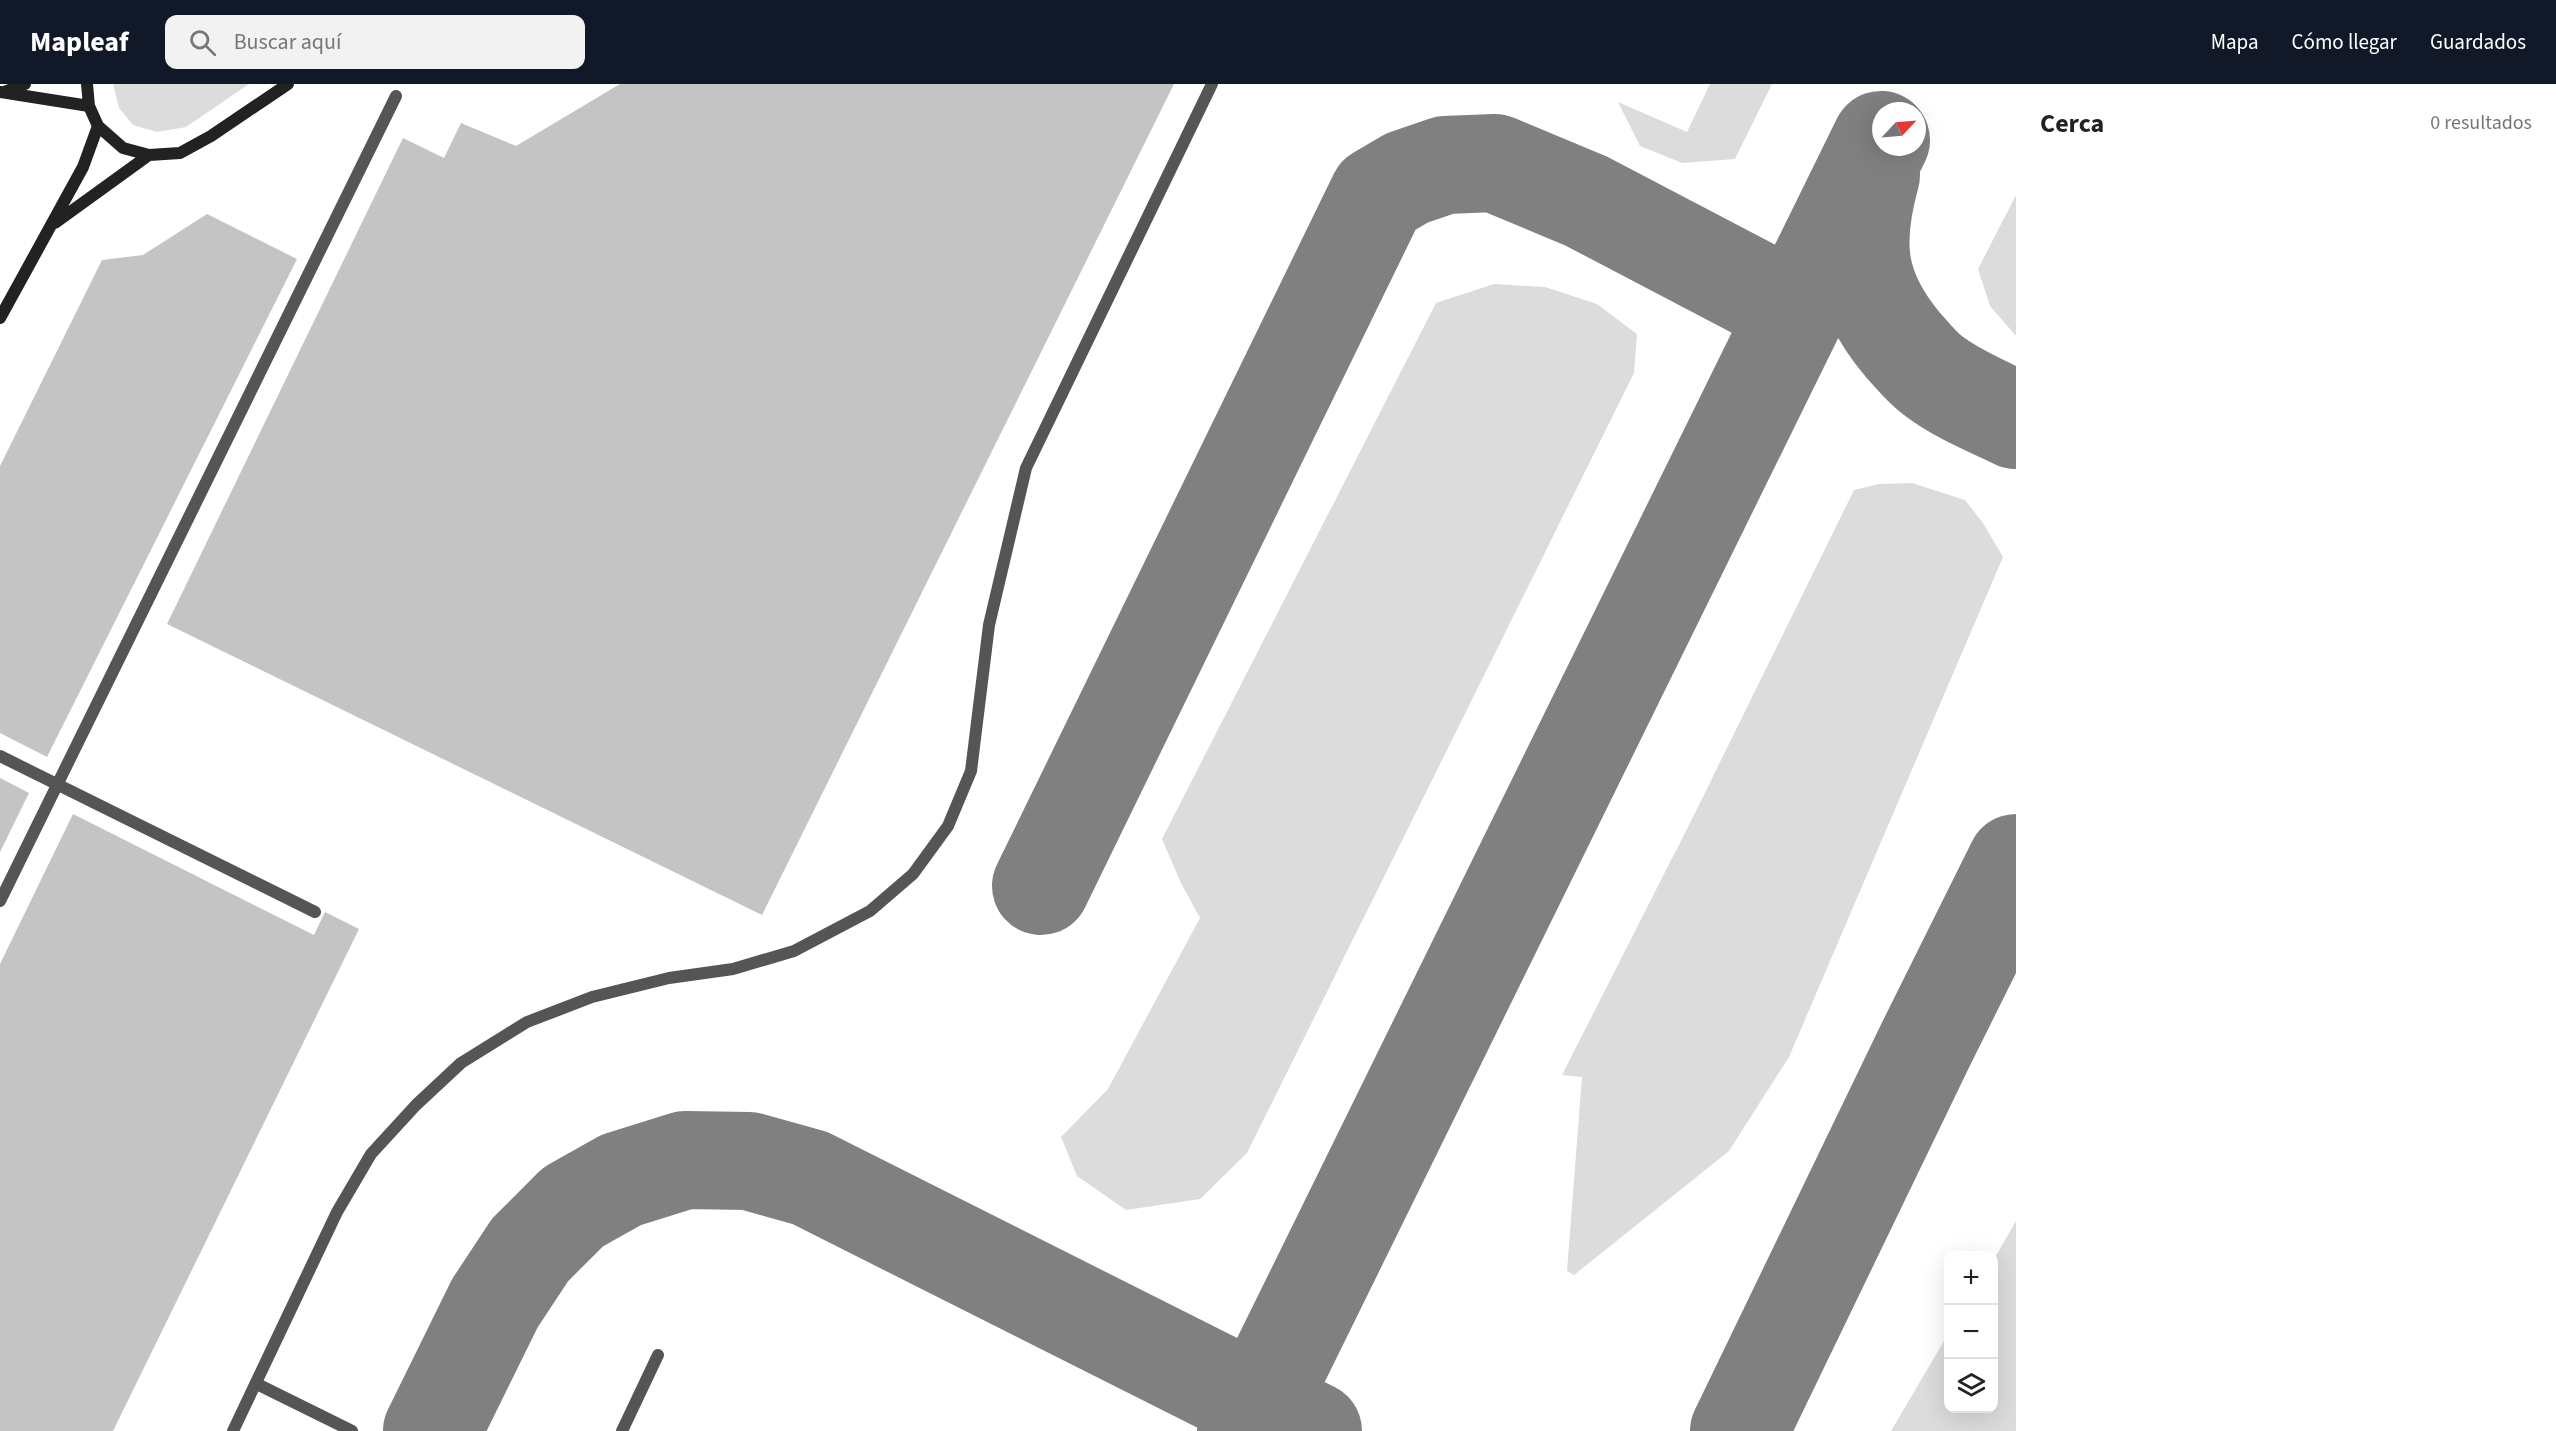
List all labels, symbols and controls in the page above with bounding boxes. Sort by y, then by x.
search box [165,15,585,69]
text: Mapleaf [30,22,129,62]
icon: search [186,26,219,59]
text: Buscar aquí [234,26,341,58]
text: Mapa [2211,27,2259,57]
text: Cómo llegar [2292,27,2397,57]
text: Guardados [2430,27,2526,57]
north arrow [1872,102,1926,156]
text: Cerca [2040,105,2104,142]
text: 0 resultados [2430,109,2532,137]
map controls [1944,1251,1998,1413]
button: + [1944,1251,1998,1305]
button: − [1944,1305,1998,1359]
button: layers [1944,1359,1998,1413]

